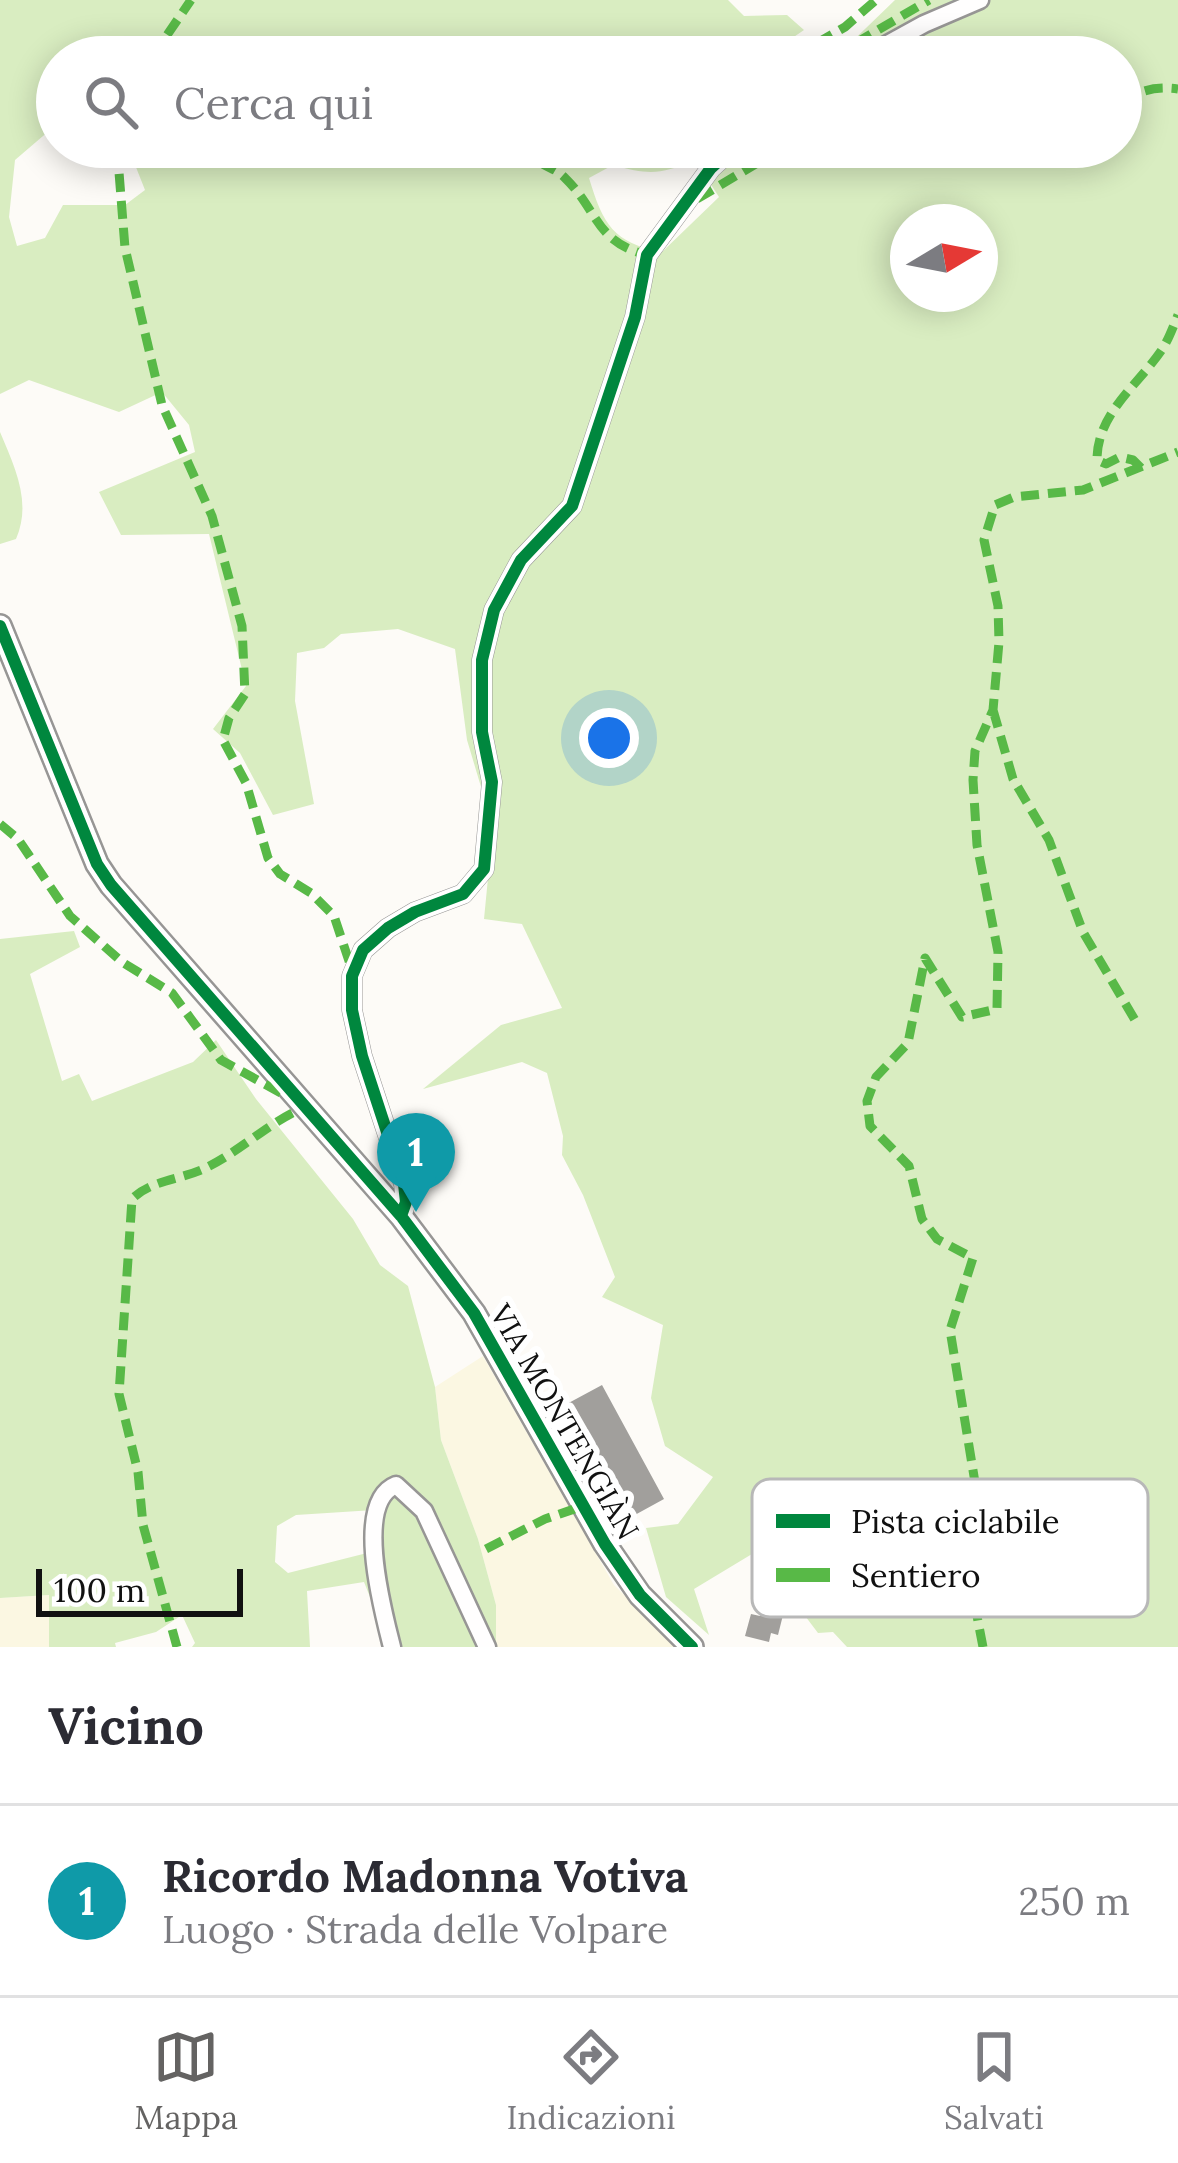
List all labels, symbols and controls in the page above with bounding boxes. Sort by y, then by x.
search box [36,36,1142,168]
icon: search [78,69,144,135]
text: Cerca qui [174,74,373,131]
north arrow [890,204,998,312]
your location [579,708,639,768]
pin: 1 [377,1113,455,1212]
street label: VIA MONTENGIÀN [482,1296,648,1546]
legend [752,1479,1148,1617]
text: Pista ciclabile [851,1500,1060,1542]
text: Sentiero [851,1554,981,1596]
scale bar [36,1563,243,1616]
text: 100 m [54,1569,145,1611]
text: Vicino [48,1693,204,1758]
text: Ricordo Madonna Votiva [162,1847,688,1904]
text: 1 [79,1876,95,1926]
text: 250 m [1018,1876,1130,1926]
text: Luogo · Strada delle Volpare [162,1904,668,1954]
tab: Mappa [134,2024,238,2138]
tab: Indicazioni [506,2024,676,2138]
tab: Salvati [944,2024,1044,2138]

